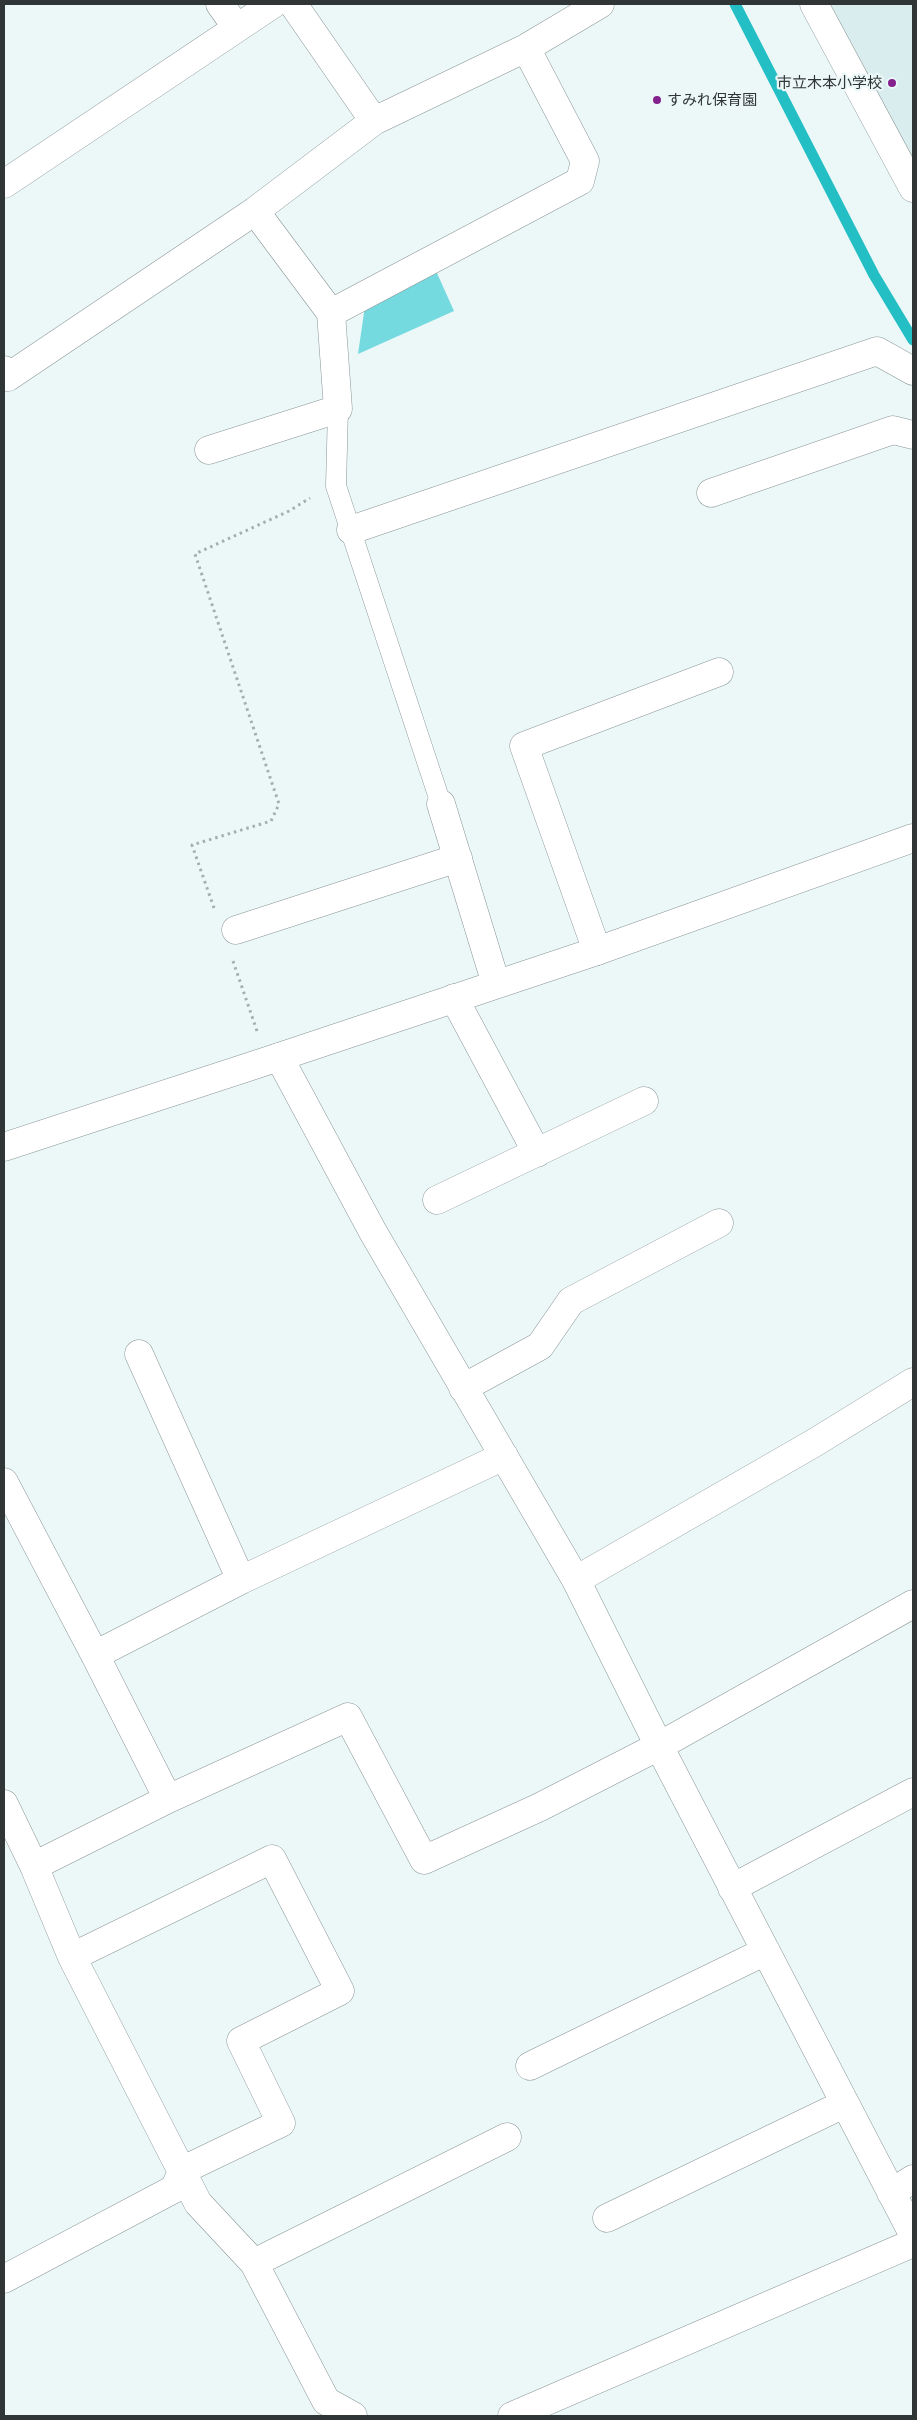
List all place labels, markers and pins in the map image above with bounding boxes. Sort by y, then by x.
place label: 市立木本小学校 [777,74,882,92]
marker: 市立木本小学校 [886,77,898,89]
place label: すみれ保育園 [667,91,757,109]
marker: すみれ保育園 [651,94,663,106]

